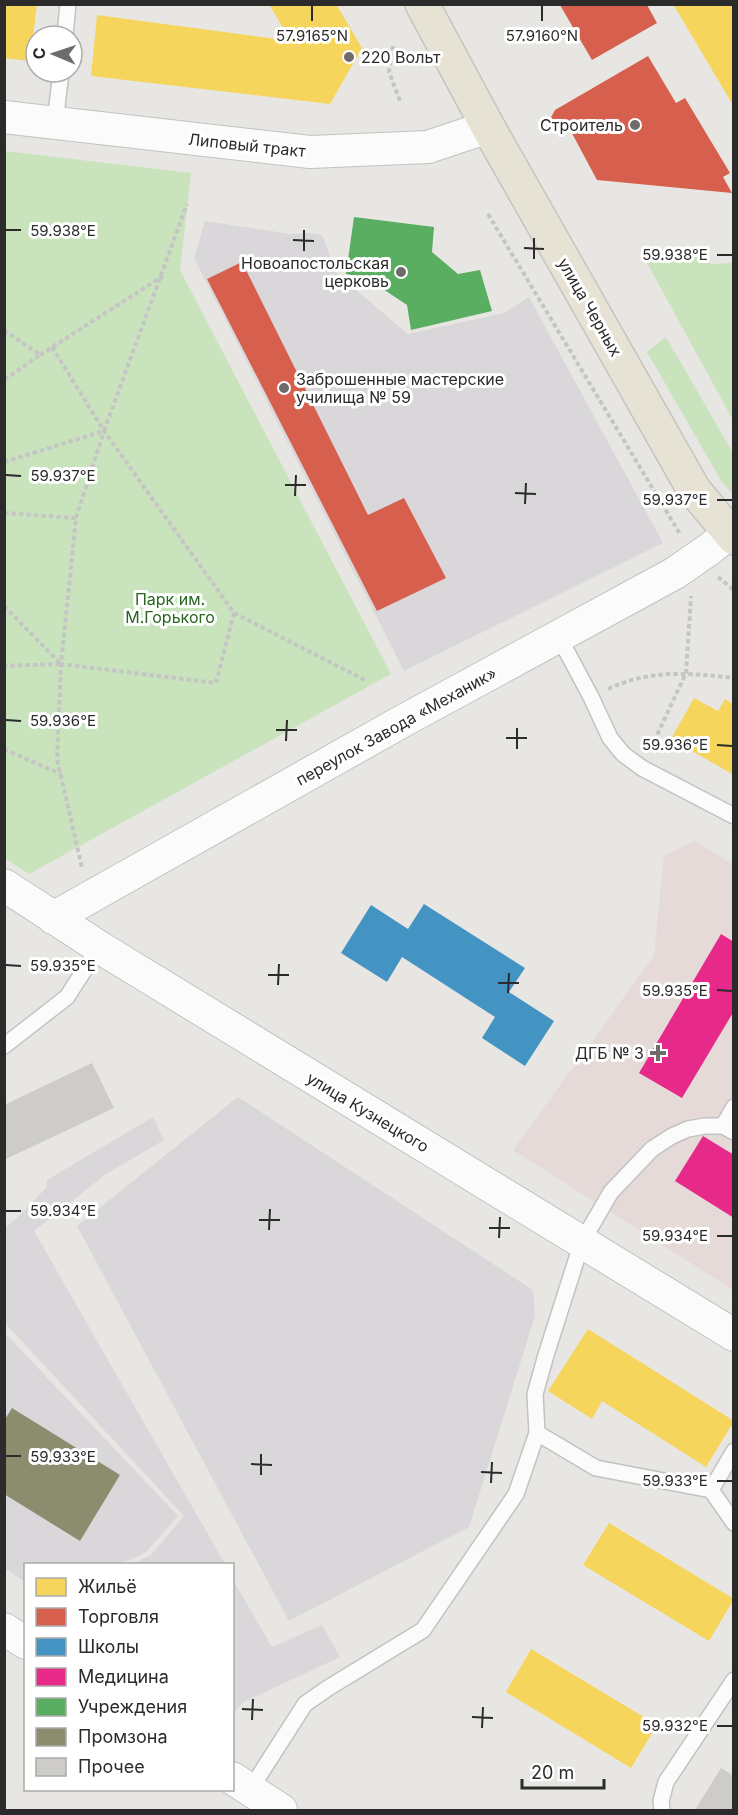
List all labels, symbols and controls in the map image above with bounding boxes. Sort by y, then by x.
north arrow [24,24,84,84]
text: 57.9165°N [276,26,348,45]
text: 57.9160°N [506,26,578,45]
text: С [29,47,49,60]
place label: 220 Вольт [361,47,441,67]
marker: 220 Вольт [342,50,356,64]
place label: Строитель [540,115,623,135]
marker: Строитель [628,118,642,132]
street label: Липовый тракт [187,129,307,161]
text: 59.938°E [30,221,96,240]
text: 59.938°E [642,245,708,264]
place label: Новоапостольская церковь [241,253,389,291]
street label: улица Черных [554,254,626,360]
marker: Новоапостольская церковь [394,265,408,279]
place label: Заброшенные мастерские училища № 59 [296,369,504,407]
marker: Заброшенные мастерские училища № 59 [277,381,291,395]
text: 59.937°E [30,466,96,485]
text: 59.937°E [642,490,708,509]
park label: Парк им. М.Горького [125,589,215,627]
street label: переулок Завода «Механик» [292,662,500,790]
text: 59.936°E [30,711,96,730]
text: 59.936°E [642,735,708,754]
text: 59.935°E [30,956,96,975]
text: 59.935°E [642,981,708,1000]
place label: ДГБ № 3 [575,1043,644,1063]
marker: ДГБ № 3 [649,1044,667,1062]
street label: улица Кузнецкого [303,1068,433,1156]
text: 59.934°E [30,1201,96,1220]
text: 59.934°E [642,1226,708,1245]
text: 59.933°E [30,1447,96,1466]
text: 59.933°E [642,1471,708,1490]
legend [24,1563,234,1791]
text: Жильё [78,1576,137,1597]
text: Торговля [78,1606,159,1627]
text: Школы [78,1636,139,1657]
text: Медицина [78,1666,169,1687]
text: Учреждения [78,1696,187,1717]
text: 59.932°E [642,1716,708,1735]
text: Промзона [78,1726,168,1747]
scale bar [522,1752,604,1790]
text: Прочее [78,1756,145,1777]
text: 20 m [531,1762,574,1783]

